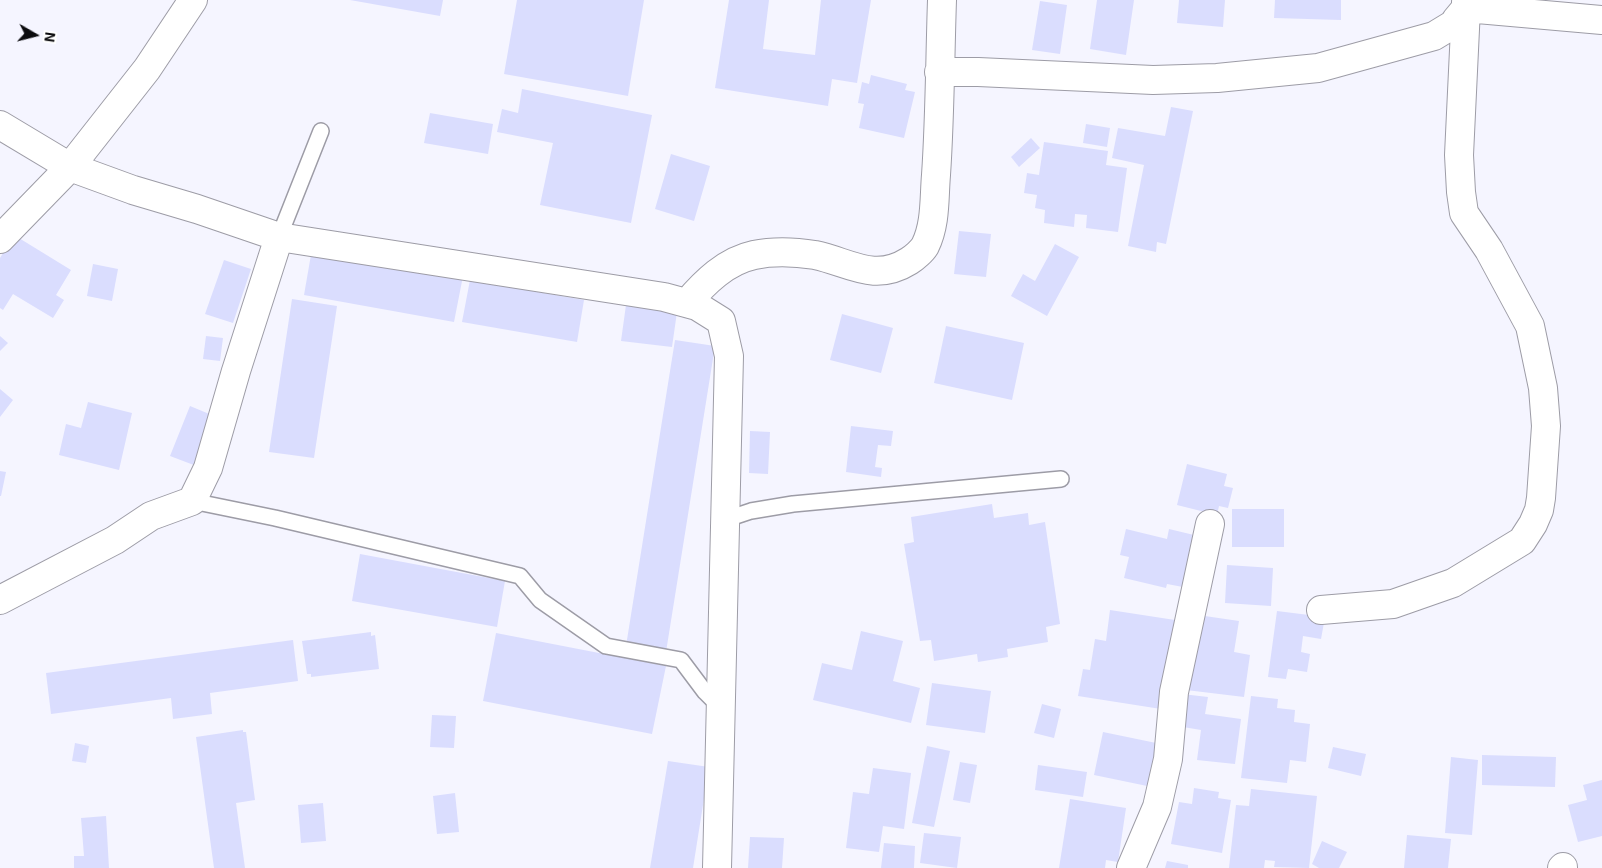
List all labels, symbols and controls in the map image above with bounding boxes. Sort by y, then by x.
north arrow [10,10,60,60]
text: N [41,31,59,43]

